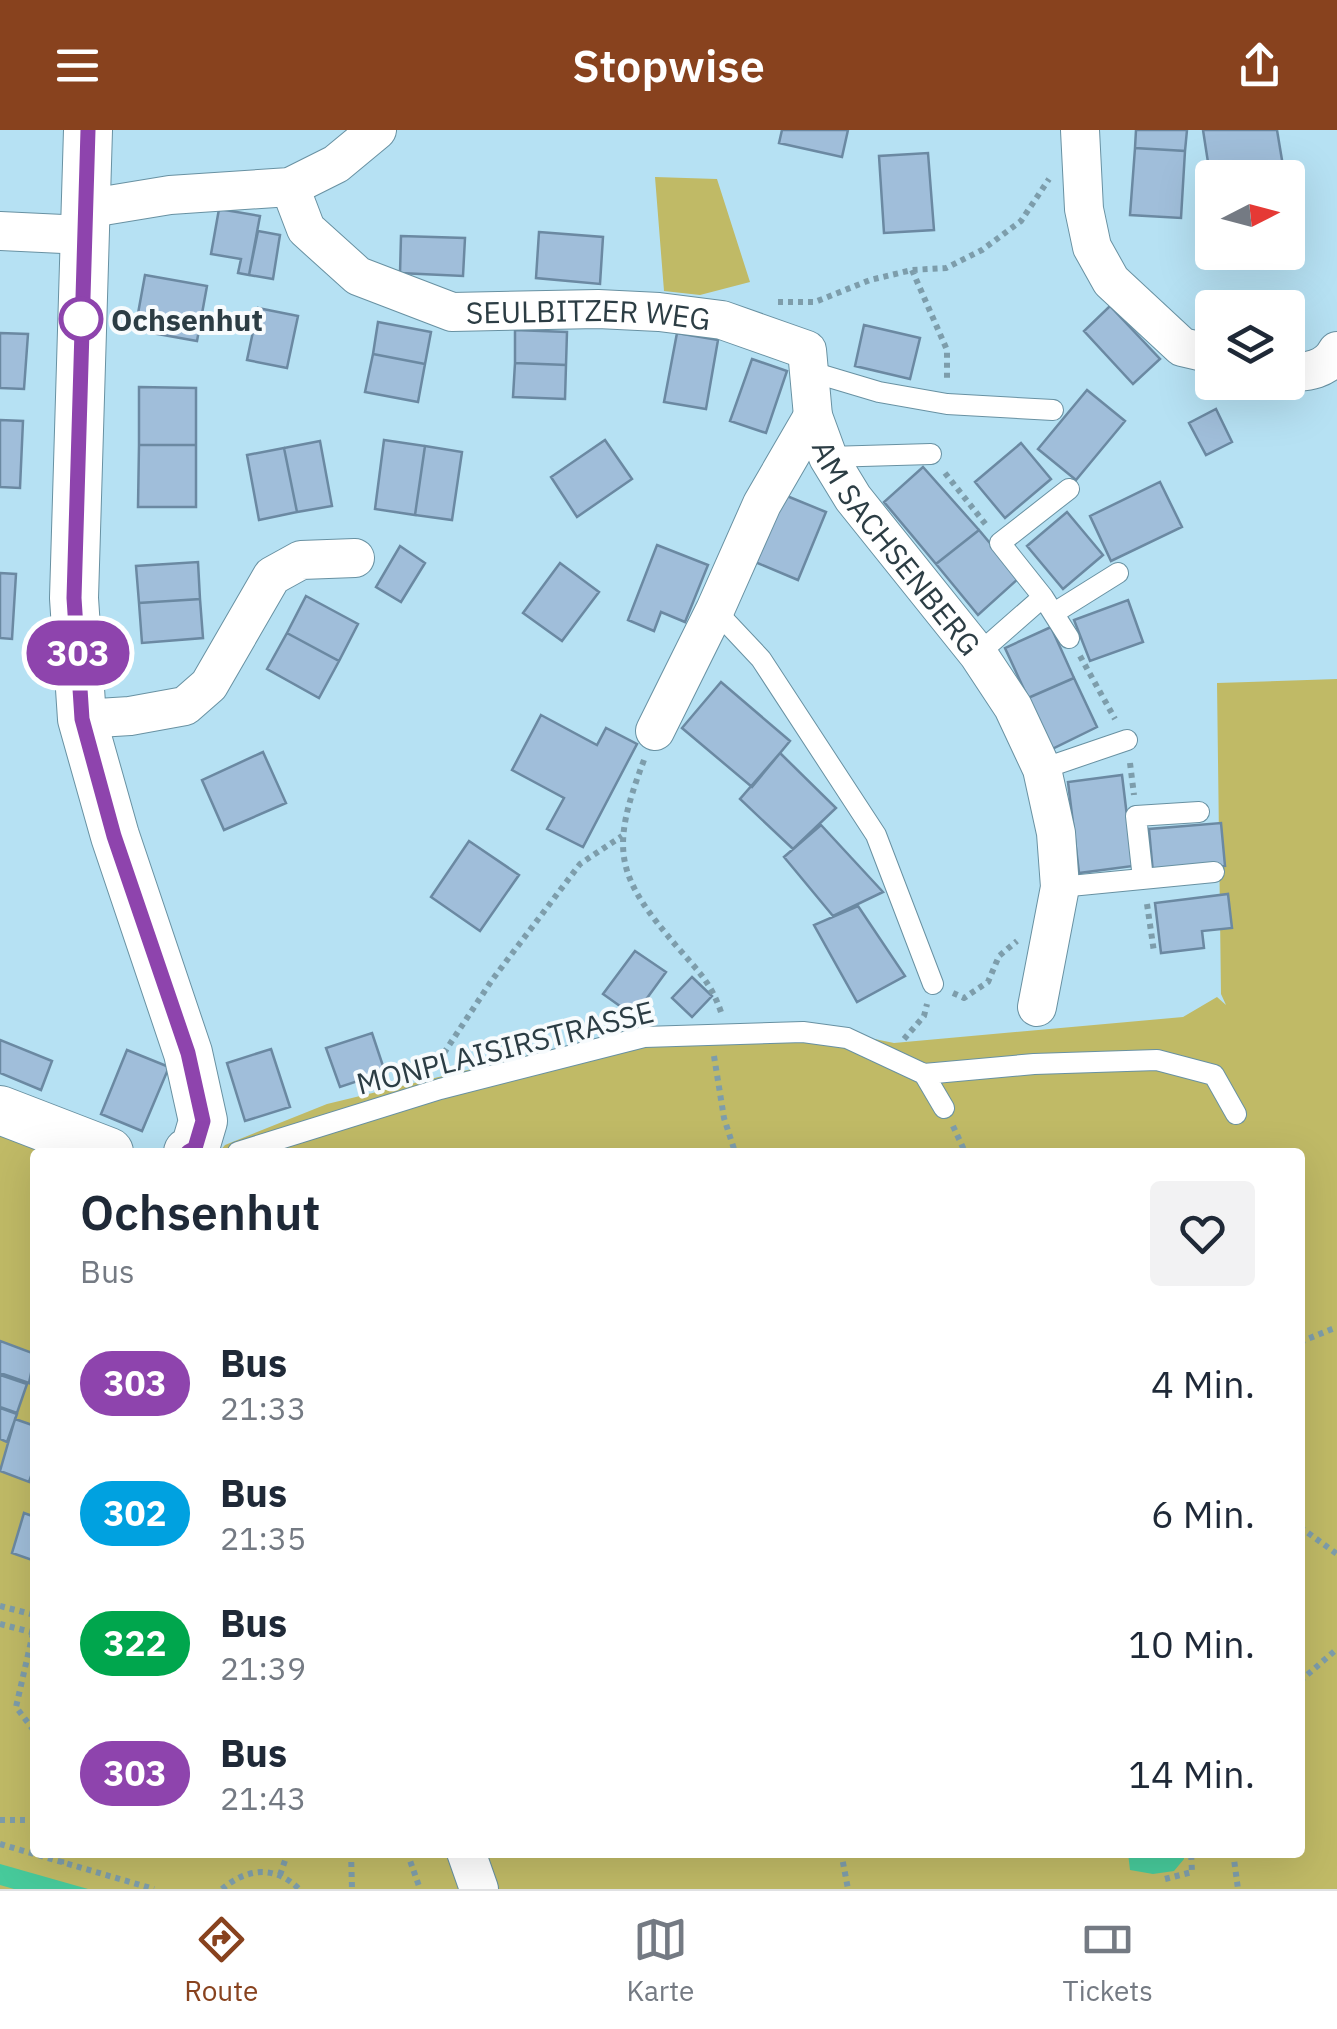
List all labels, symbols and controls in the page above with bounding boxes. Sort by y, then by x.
text: Stopwise [572,36,765,94]
icon: menu [50,38,105,93]
icon: share [1232,38,1287,93]
north arrow [1195,160,1305,270]
map controls [1195,160,1305,400]
street label: SEULBITZER WEG [465,289,713,338]
button: layers [1195,290,1305,400]
marker: Ochsenhut [60,298,102,340]
place label: Ochsenhut [111,300,263,339]
street label: AM SACHSENBERG [804,435,990,663]
line badge: 303 [20,620,136,686]
text: 303 [46,630,110,676]
street label: MONPLAISIRSTRASSE [352,991,658,1103]
text: Ochsenhut [80,1181,320,1243]
button: heart [1150,1181,1255,1286]
text: Bus [80,1250,135,1292]
text: Bus [220,1338,287,1387]
text: 4 Min. [1151,1359,1255,1408]
text: 303 [103,1360,167,1406]
text: 21:33 [220,1387,306,1429]
text: Bus [220,1468,287,1517]
text: 6 Min. [1151,1489,1255,1538]
text: 302 [103,1490,167,1536]
text: 21:35 [220,1517,306,1559]
text: Bus [220,1598,287,1647]
text: 10 Min. [1128,1619,1255,1668]
text: 322 [103,1620,167,1666]
text: 21:39 [220,1647,306,1689]
text: Bus [220,1728,287,1777]
text: 14 Min. [1128,1749,1255,1798]
text: 303 [103,1750,167,1796]
text: 21:43 [220,1777,306,1819]
tab: Route [184,1912,258,2009]
tab: Karte [627,1912,694,2009]
tab: Tickets [1063,1912,1153,2009]

